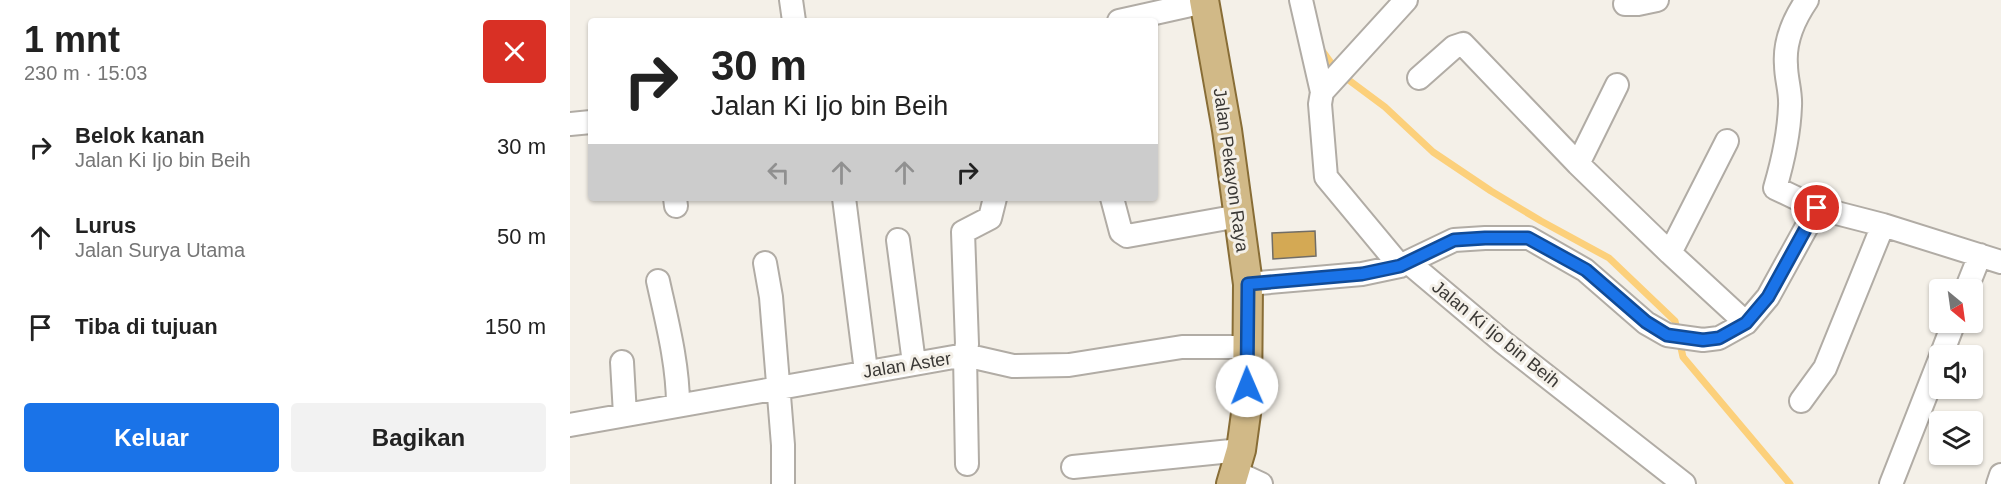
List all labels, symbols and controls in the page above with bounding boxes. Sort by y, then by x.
text: 1 mnt [24,19,120,60]
button: close [483,20,546,83]
icon: right [612,42,690,120]
text: 30 m [711,42,807,89]
text: 230 m · 15:03 [24,62,147,84]
street label: Jalan Pekayon Raya [1210,87,1253,254]
text: Jalan Ki Ijo bin Beih [711,91,948,121]
text: Belok kanan [75,123,205,148]
icon: right [24,131,57,164]
text: 30 m [497,134,546,159]
text: Jalan Ki Ijo bin Beih [75,149,251,171]
icon: left [762,156,795,189]
icon: ahead [825,156,858,189]
icon: ahead [888,156,921,189]
icon: right [951,156,984,189]
pin [1791,182,1842,233]
icon: arrive [1800,191,1833,224]
text: Lurus [75,213,136,238]
icon: ahead [24,221,57,254]
text: 50 m [497,224,546,249]
text: Jalan Surya Utama [75,239,245,261]
street label: Jalan Ki Ijo bin Beih [1428,276,1564,392]
north arrow [1929,279,1983,333]
map controls [1929,279,1983,465]
icon: arrive [24,311,57,344]
text: Tiba di tujuan [75,314,218,339]
text: 150 m [485,314,546,339]
button: sound [1929,345,1983,399]
street label: Jalan Aster [861,348,953,382]
position arrow [1215,354,1279,418]
button: Keluar [24,403,279,472]
button: Bagikan [291,403,546,472]
button: layers [1929,411,1983,465]

